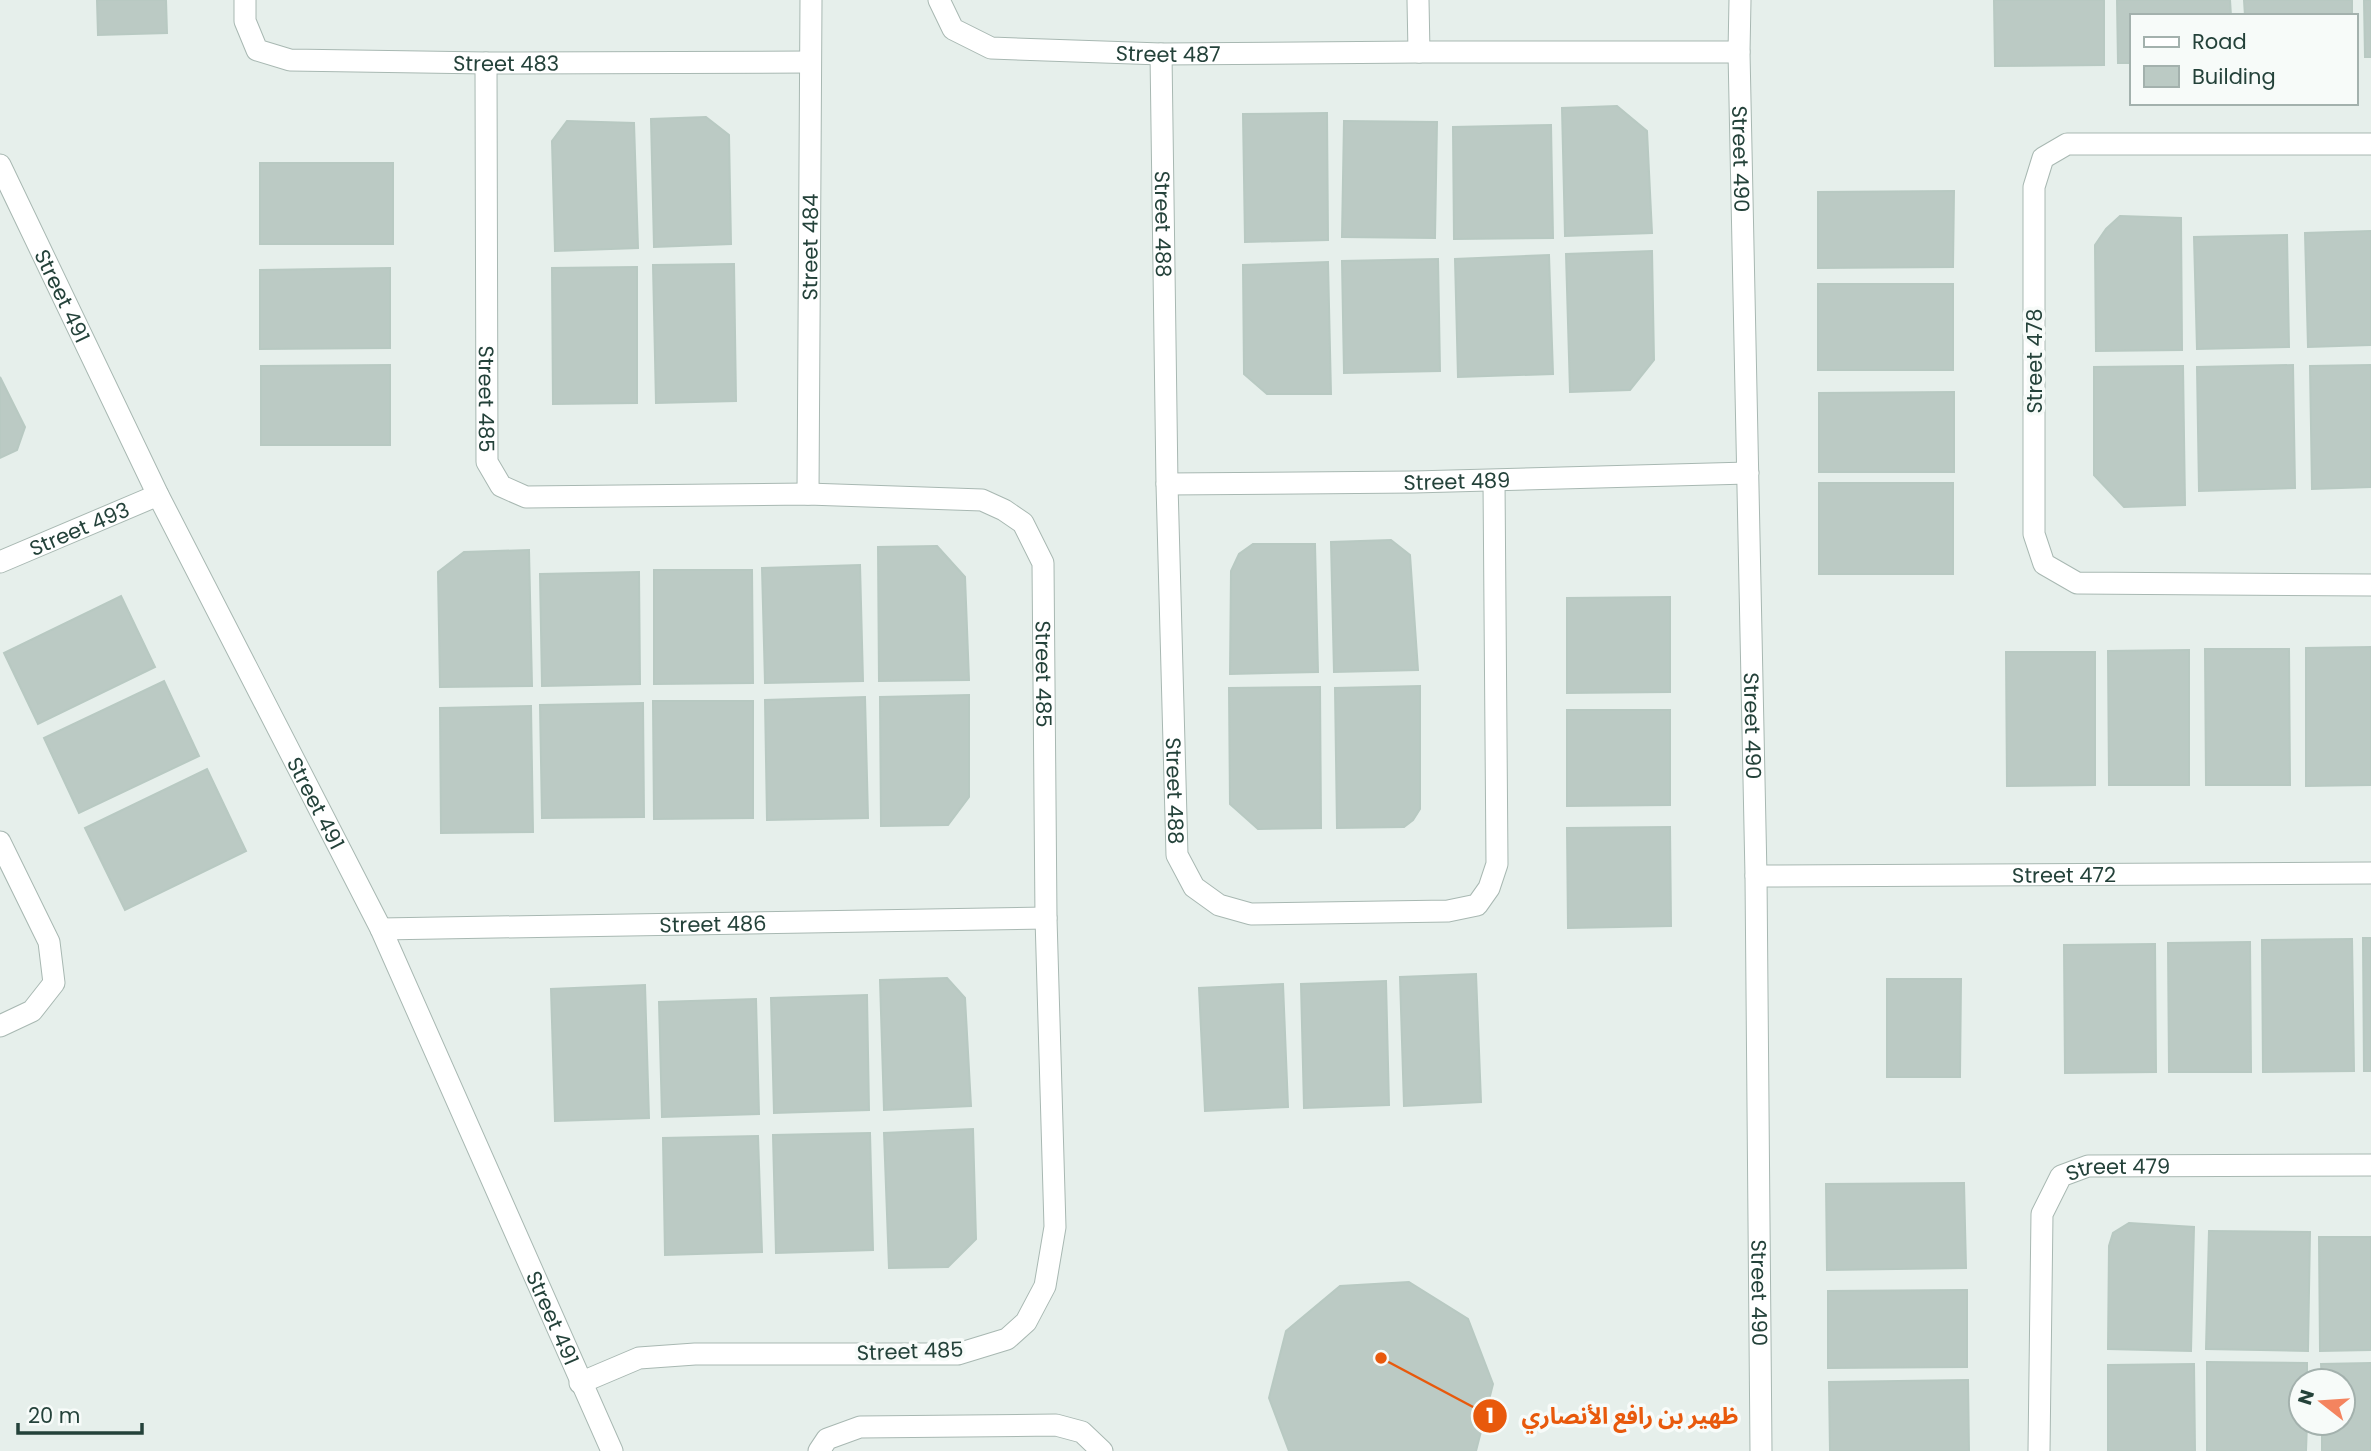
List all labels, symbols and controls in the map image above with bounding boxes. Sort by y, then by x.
legend [2130,14,2357,105]
text: Road [2192,27,2247,56]
street label: Street 487 [1115,38,1221,69]
street label: Street 483 [453,48,559,78]
text: Building [2192,62,2276,91]
street label: Street 490 [1726,105,1757,213]
street label: Street 488 [1148,170,1179,278]
street label: Street 484 [795,193,824,301]
street label: Street 491 [28,244,97,347]
street label: Street 478 [2020,308,2049,414]
street label: Street 485 [472,346,501,452]
street label: Street 489 [1403,465,1511,497]
street label: Street 493 [25,494,134,562]
street label: Street 485 [1029,620,1059,727]
street label: Street 490 [1737,672,1769,780]
street label: Street 488 [1159,737,1191,845]
street label: Street 491 [280,752,352,854]
street label: Street 472 [2012,860,2116,889]
street label: Street 486 [659,908,767,939]
street label: Street 479 [2062,1151,2170,1188]
street label: Street 490 [1745,1239,1775,1346]
street label: Street 491 [519,1266,587,1370]
street label: Street 485 [856,1335,964,1367]
north arrow [2287,1367,2357,1437]
text: N [2291,1386,2321,1408]
scale bar [18,1392,142,1436]
callout: ظهير بن رافع الأنصاري [1473,1394,1753,1438]
text: ظهير بن رافع الأنصاري [1522,1400,1739,1434]
text: 20 m [28,1401,81,1430]
text: 1 [1486,1401,1494,1430]

